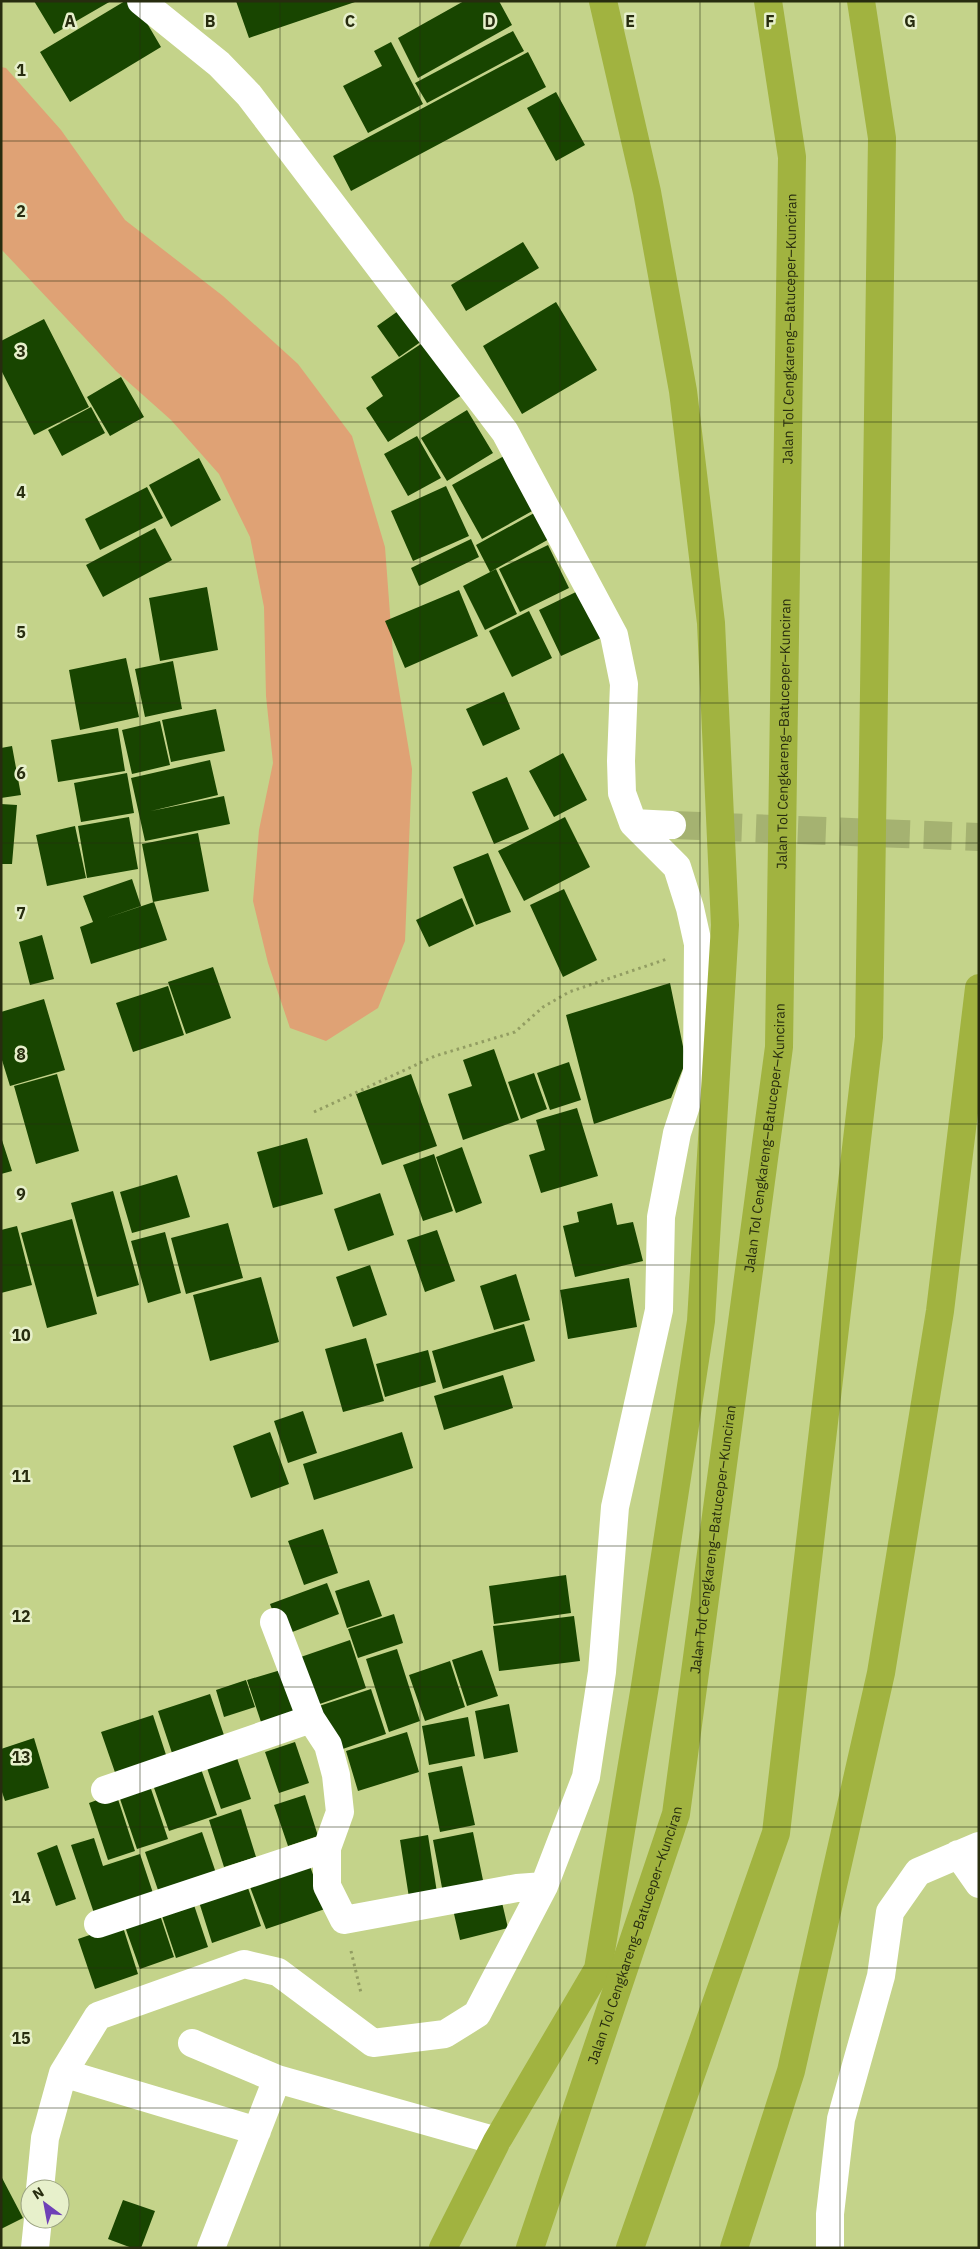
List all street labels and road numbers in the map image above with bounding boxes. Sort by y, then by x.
street label: Jalan Tol Cengkareng–Batuceper–Kunciran [779,193,800,464]
street label: Jalan Tol Cengkareng–Batuceper–Kunciran [773,598,795,869]
street label: Jalan Tol Cengkareng–Batuceper–Kunciran [740,1003,789,1273]
street label: Jalan Tol Cengkareng–Batuceper–Kunciran [686,1404,740,1675]
street label: Jalan Tol Cengkareng–Batuceper–Kunciran [583,1805,686,2067]

